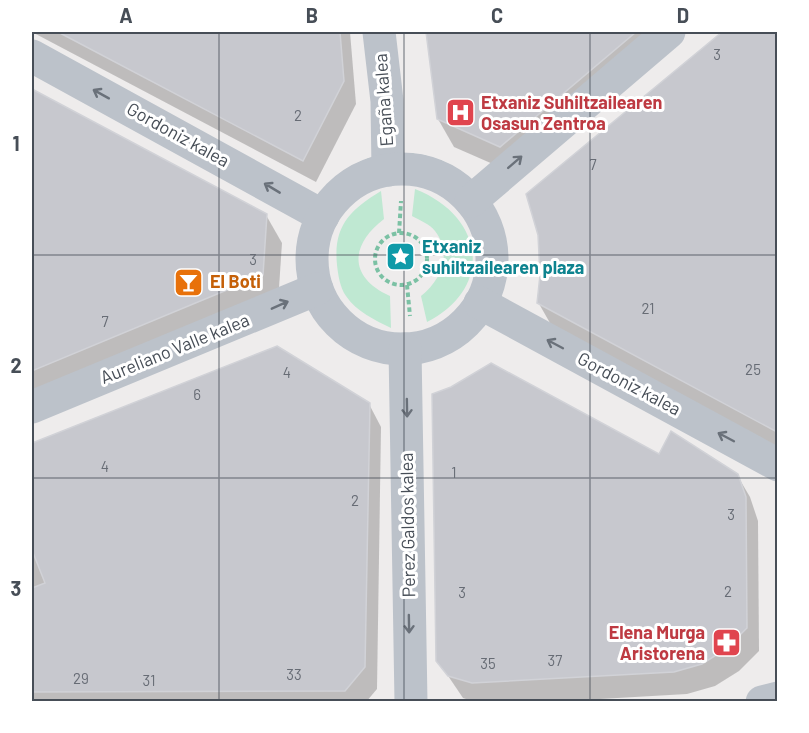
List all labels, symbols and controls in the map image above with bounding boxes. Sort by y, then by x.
text: A [119,3,133,27]
text: B [306,3,318,27]
text: C [491,3,503,27]
text: D [677,3,689,27]
house number: 3 [713,45,721,63]
street label: Egaña kalea [369,53,397,147]
one-way arrow [93,88,110,100]
place label: Etxaniz Suhiltzailearen Osasun Zentroa [481,91,662,134]
street label: Gordoniz kalea [123,97,234,171]
hospital icon: Etxaniz Suhiltzailearen Osasun Zentroa [444,97,476,129]
house number: 2 [294,106,302,124]
text: 1 [12,131,20,155]
one-way arrow [507,155,522,169]
house number: 7 [589,155,597,173]
one-way arrow [264,181,281,193]
place label: Etxaniz suhiltzailearen plaza [422,235,584,278]
place icon: Etxaniz suhiltzailearen plaza [385,241,417,273]
house number: 3 [249,250,257,268]
bar icon: El Boti [173,266,205,298]
place label: El Boti [210,270,261,292]
one-way arrow [270,299,289,310]
house number: 21 [641,299,655,317]
street label: Aureliano Valle kalea [97,308,252,388]
house number: 7 [101,312,109,330]
one-way arrow [546,338,564,349]
street label: Gordoniz kalea [574,347,685,420]
text: 2 [10,353,22,377]
house number: 25 [745,360,761,378]
house number: 4 [283,363,291,381]
house number: 6 [193,385,201,403]
one-way arrow [401,397,413,417]
one-way arrow [718,431,735,443]
street label: Perez Galdos kalea [395,453,419,598]
house number: 4 [101,457,109,475]
house number: 1 [451,463,457,481]
house number: 2 [351,491,359,509]
house number: 3 [727,505,735,523]
text: 3 [11,576,21,600]
house number: 2 [724,582,732,600]
house number: 3 [458,583,466,601]
one-way arrow [403,613,415,633]
place label: Elena Murga Aristorena [609,621,705,664]
pharmacy icon: Elena Murga Aristorena [710,627,742,659]
house number: 37 [548,651,562,669]
house number: 35 [480,654,496,672]
house number: 33 [286,665,302,683]
house number: 29 [73,669,89,687]
house number: 31 [143,671,155,689]

